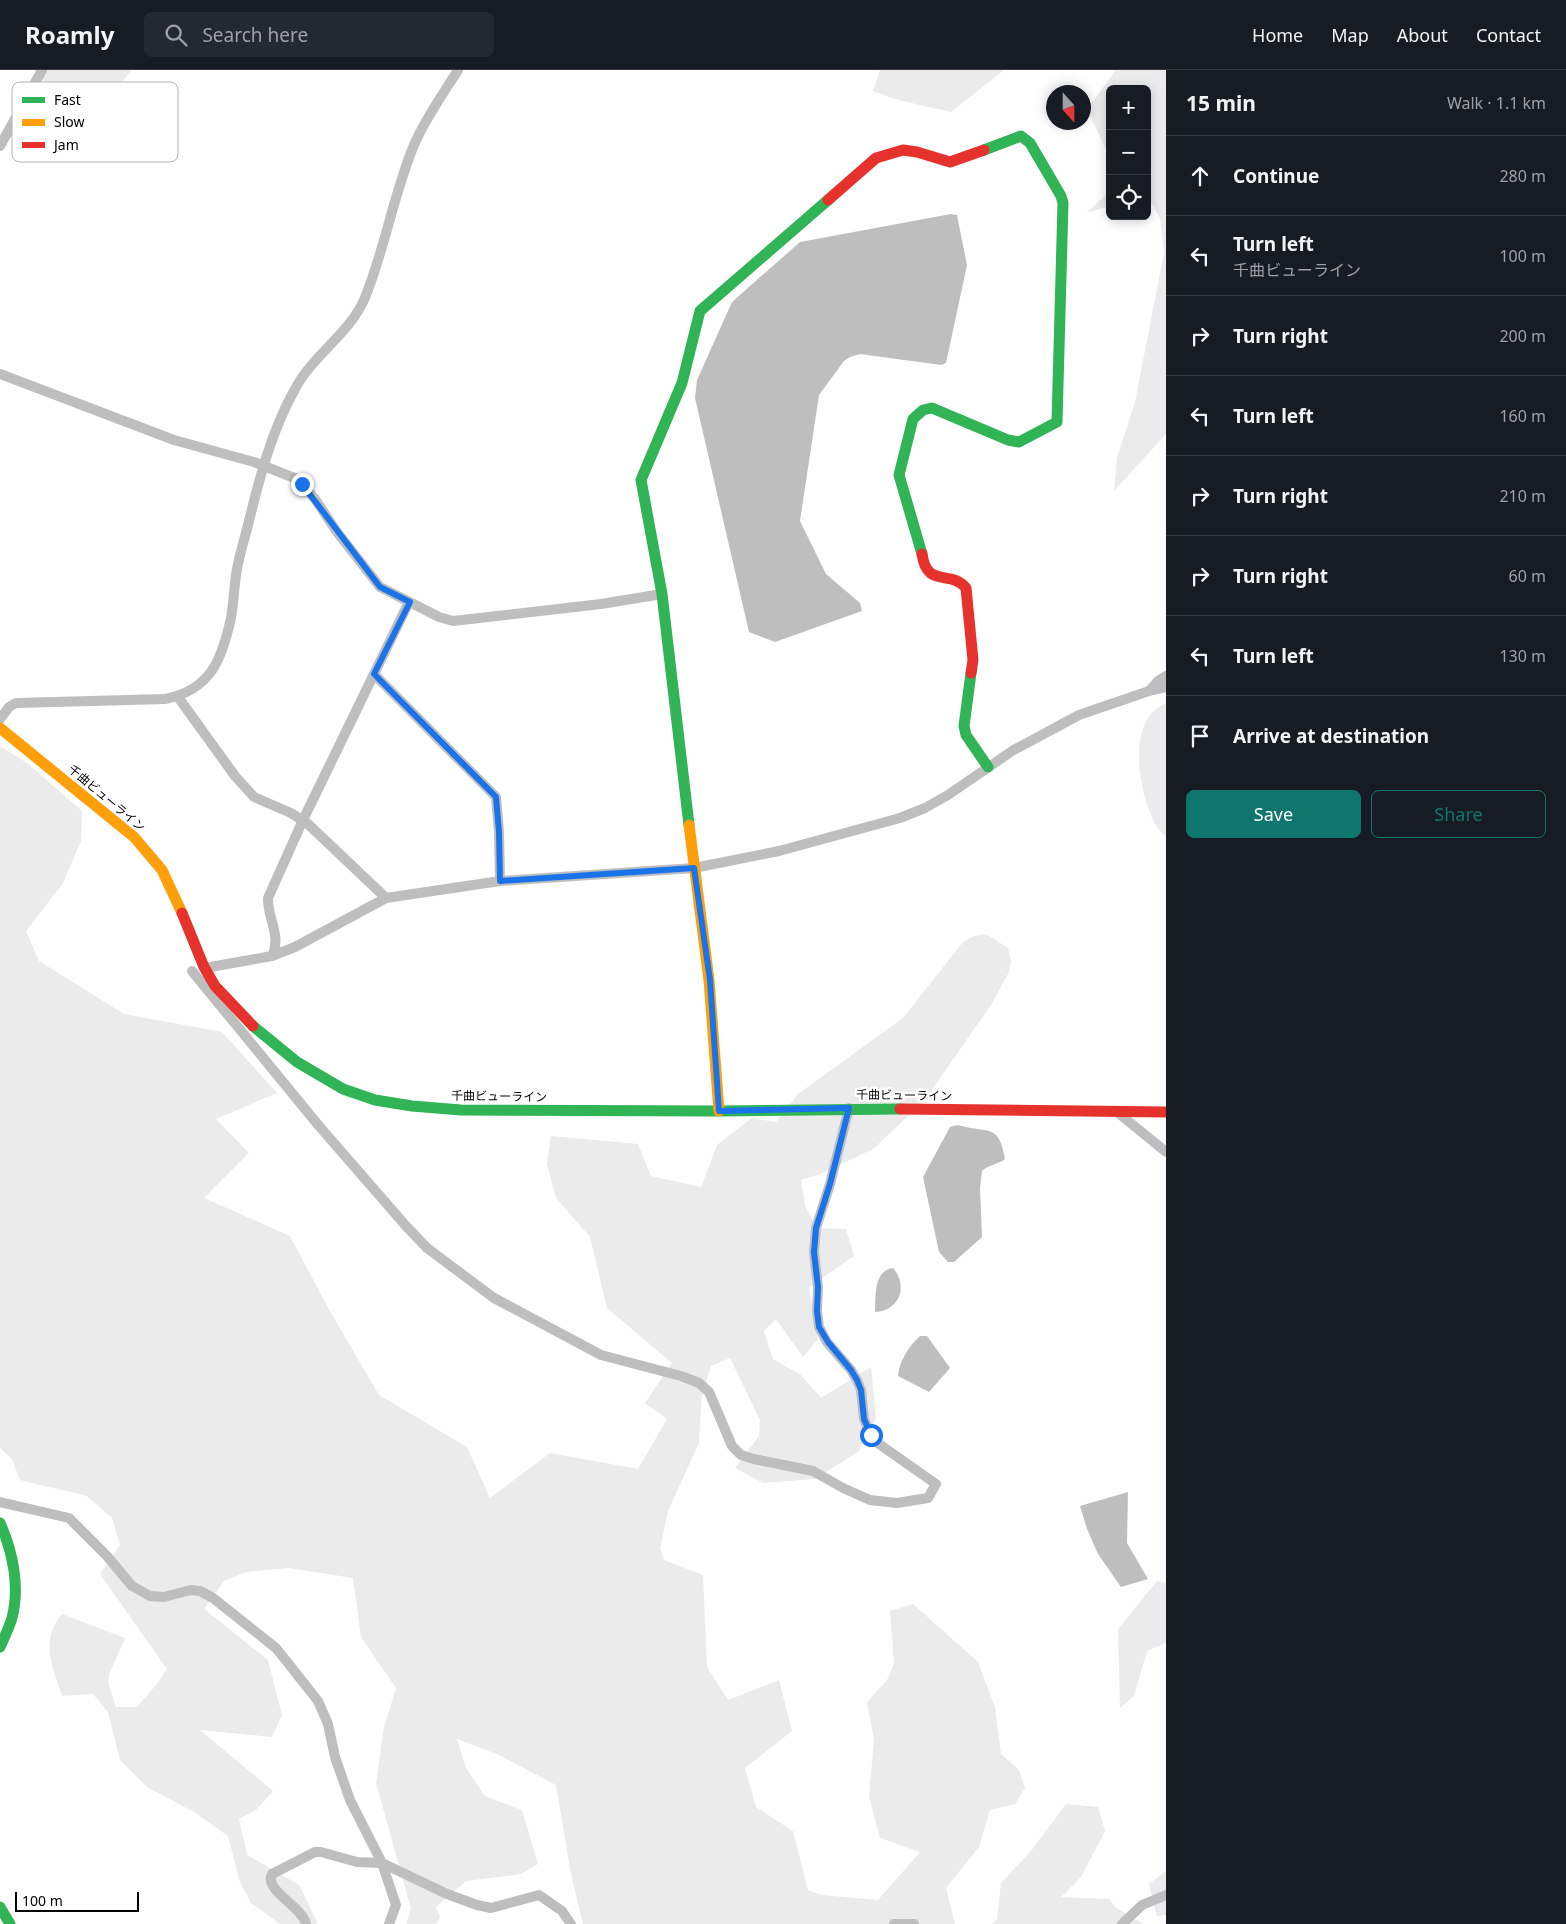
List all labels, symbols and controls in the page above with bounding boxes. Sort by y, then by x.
search box [144,12,494,57]
text: Roamly [25,18,114,51]
icon: search [162,21,190,49]
text: Search here [202,22,308,48]
text: Home [1252,23,1303,47]
text: Map [1331,23,1369,47]
text: About [1397,23,1448,47]
text: Contact [1476,23,1541,47]
legend [12,82,178,162]
north arrow [1046,85,1091,130]
map controls [1106,85,1151,220]
button: + [1106,85,1151,130]
text: 15 min [1186,89,1256,117]
text: Fast [54,90,81,109]
text: Walk · 1.1 km [1447,92,1546,114]
text: Slow [54,112,85,131]
button: − [1106,130,1151,175]
text: Jam [52,135,79,154]
icon: ahead [1186,162,1214,190]
text: Continue [1233,163,1319,189]
text: 280 m [1499,165,1546,187]
button: locate [1106,175,1151,220]
text: Turn left [1233,231,1314,257]
icon: left [1186,242,1214,270]
text: 100 m [1499,245,1546,267]
text: 千曲ビューライン [1233,259,1361,281]
icon: right [1186,322,1214,350]
text: Turn right [1233,323,1328,349]
text: 200 m [1499,325,1546,347]
icon: left [1186,402,1214,430]
text: Turn left [1233,403,1314,429]
text: 160 m [1499,405,1546,427]
route end [291,473,314,496]
icon: right [1186,482,1214,510]
text: Turn right [1233,483,1328,509]
text: 210 m [1499,485,1546,507]
icon: right [1186,562,1214,590]
text: Turn right [1233,563,1328,589]
text: 60 m [1509,565,1546,587]
icon: left [1186,642,1214,670]
text: Turn left [1233,643,1314,669]
text: 130 m [1499,645,1546,667]
icon: arrive [1186,722,1214,750]
text: Arrive at destination [1233,723,1429,749]
street label: 千曲ビューライン [65,761,149,835]
button: Save [1186,790,1361,838]
button: Share [1371,790,1546,838]
street label: 千曲ビューライン [856,1086,952,1104]
street label: 千曲ビューライン [451,1087,547,1105]
route start [860,1424,883,1447]
scale bar [15,1889,139,1912]
text: 100 m [22,1891,63,1910]

